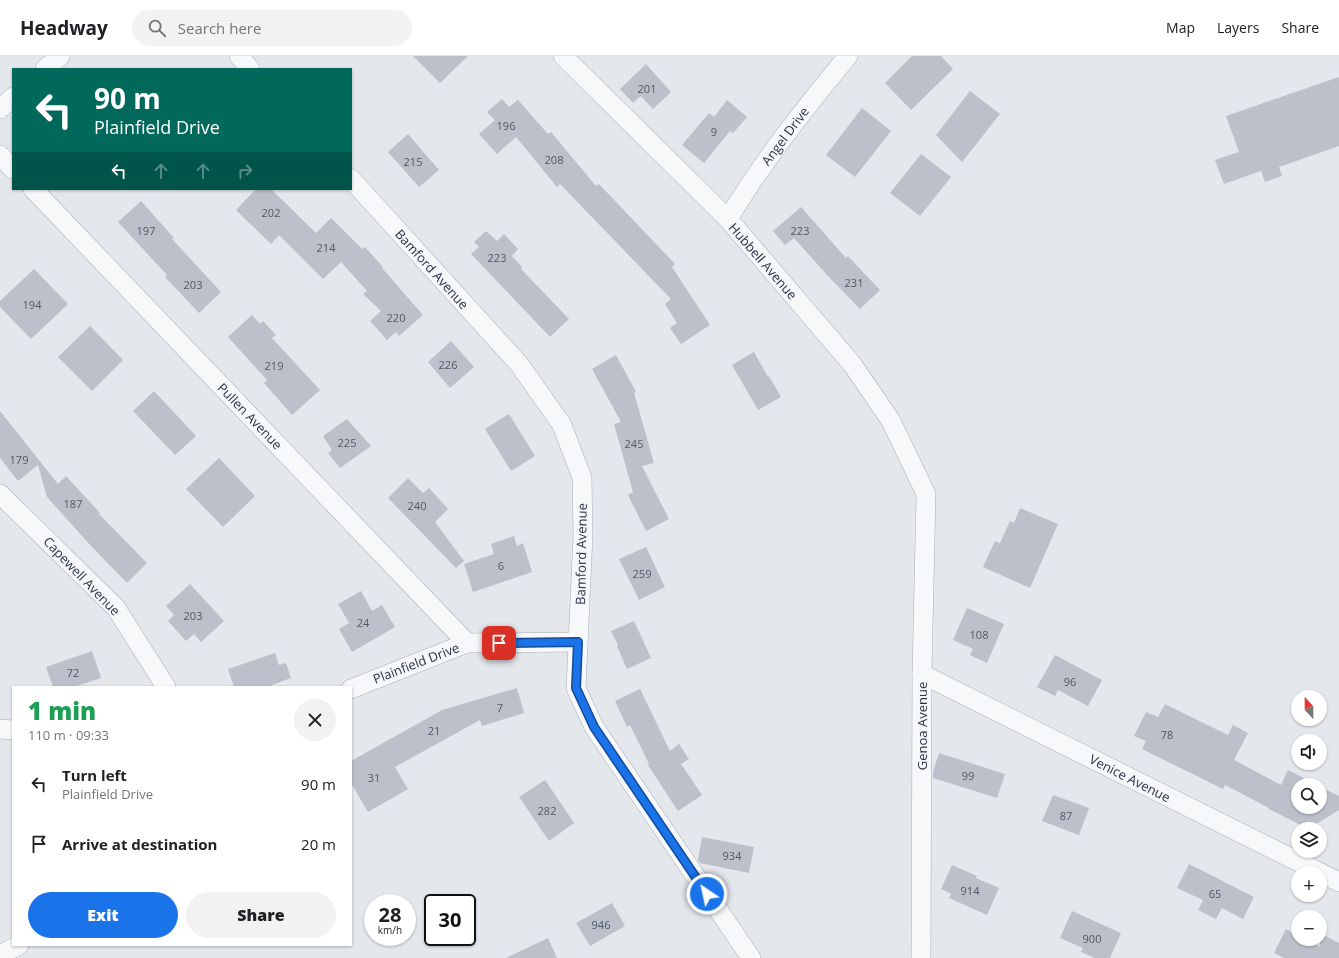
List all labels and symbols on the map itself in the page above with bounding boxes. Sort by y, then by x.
house number: 201 [638,81,656,96]
street label: Angel Drive [757,103,813,169]
house number: 196 [497,118,515,133]
house number: 9 [711,124,717,139]
house number: 208 [545,152,563,167]
house number: 215 [404,154,422,169]
house number: 202 [262,205,280,220]
street label: Hubbell Avenue [725,219,801,303]
house number: 197 [137,223,155,238]
house number: 223 [791,223,809,238]
street label: Bamford Avenue [391,225,473,313]
house number: 214 [317,240,336,255]
house number: 223 [488,250,506,265]
house number: 231 [845,275,863,290]
house number: 203 [184,277,202,292]
house number: 194 [23,297,42,312]
house number: 220 [387,310,405,325]
house number: 226 [439,357,457,372]
house number: 219 [265,358,283,373]
street label: Pullen Avenue [214,379,286,453]
house number: 225 [338,435,356,450]
house number: 245 [625,436,643,451]
house number: 179 [10,452,28,467]
house number: 187 [64,496,82,511]
house number: 240 [408,498,426,513]
street label: Bamford Avenue [571,503,591,605]
street label: Capewell Avenue [40,533,124,619]
house number: 6 [498,558,504,573]
house number: 259 [633,566,651,581]
house number: 203 [184,608,202,623]
house number: 24 [357,615,370,630]
pin [482,626,516,660]
house number: 108 [970,627,988,642]
street label: Plainfield Drive [370,638,462,688]
house number: 72 [67,665,79,680]
house number: 96 [1064,674,1076,689]
street label: Genoa Avenue [913,682,931,770]
north arrow [1291,690,1327,726]
house number: 7 [497,700,503,715]
house number: 21 [428,723,440,738]
house number: 78 [1161,727,1173,742]
street label: Venice Avenue [1087,750,1173,806]
house number: 99 [962,768,974,783]
house number: 31 [368,770,380,785]
house number: 282 [538,803,556,818]
house number: 87 [1060,808,1072,823]
house number: 934 [723,848,742,863]
position arrow [686,873,728,915]
house number: 914 [961,883,980,898]
house number: 65 [1209,886,1221,901]
speed limit sign: 30 [424,894,476,946]
house number: 946 [592,917,610,932]
house number: 900 [1083,931,1101,946]

